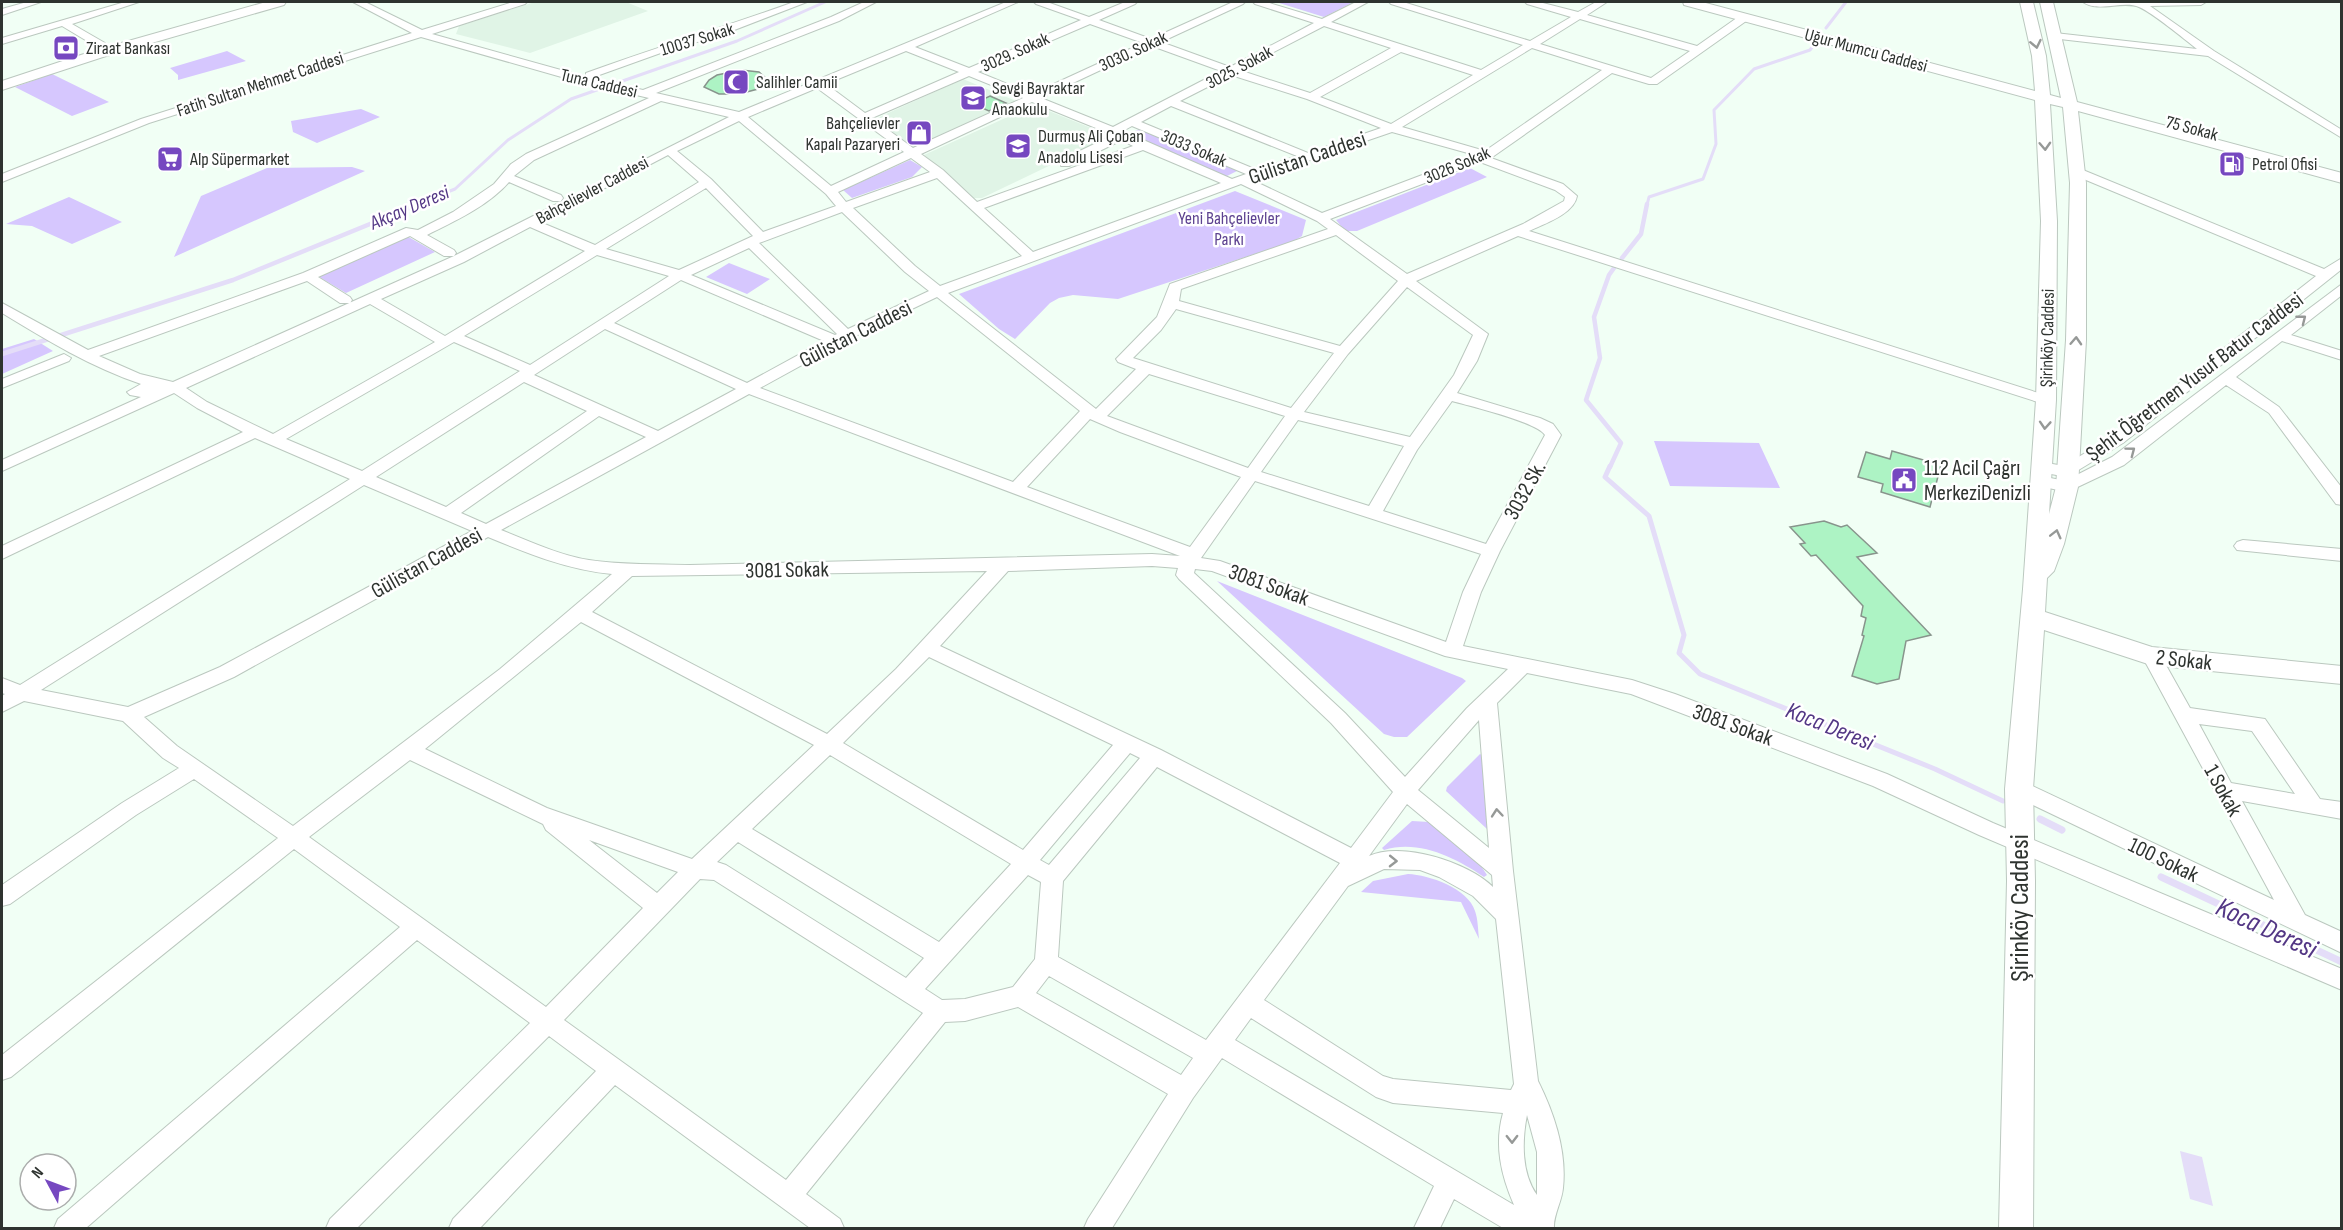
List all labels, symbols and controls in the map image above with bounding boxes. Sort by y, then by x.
street label: 10037 Sokak [658,18,737,61]
street label: Uğur Mumcu Caddesi [1802,24,1930,77]
street label: 3030. Sokak [1096,27,1171,76]
street label: 3029. Sokak [978,28,1053,77]
bank icon: Ziraat Bankası [51,33,81,63]
place label: Ziraat Bankası [86,38,170,59]
one-way arrow [2029,39,2042,49]
street label: 3025. Sokak [1202,41,1276,94]
street label: Fatih Sultan Mehmet Caddesi [174,48,346,121]
street label: Tuna Caddesi [558,64,639,103]
mosque icon: Salihler Camii [721,67,751,97]
place label: Salihler Camii [756,72,838,93]
place label: Sevgi Bayraktar Anaokulu [991,78,1085,120]
school or university icon: Sevgi Bayraktar Anaokulu [958,83,988,113]
street label: 75 Sokak [2163,111,2220,146]
place label: Bahçelievler Kapalı Pazaryeri [806,113,900,155]
shop icon: Bahçelievler Kapalı Pazaryeri [904,118,934,148]
street label: 3033 Sokak [1158,125,1230,172]
place label: Durmuş Ali Çoban Anadolu Lisesi [1037,126,1144,168]
street label: Gülistan Caddesi [1245,126,1370,191]
school or university icon: Durmuş Ali Çoban Anadolu Lisesi [1003,131,1033,161]
street label: 3026 Sokak [1421,142,1493,189]
one-way arrow [2039,142,2051,151]
supermarket icon: Alp Süpermarket [155,144,185,174]
place label: Alp Süpermarket [189,149,290,170]
fuel station icon: Petrol Ofisi [2217,149,2247,179]
street label: Bahçelievler Caddesi [532,152,652,229]
place label: Petrol Ofisi [2252,154,2317,175]
water label: Akçay Deresi [365,180,454,236]
park label: Yeni Bahçelievler Parkı [1178,208,1280,250]
street label: Şehit Öğretmen Yusuf Batur Caddesi [2081,287,2309,468]
street label: Şirinköy Caddesi [2036,289,2059,387]
street label: Gülistan Caddesi [795,294,916,374]
one-way arrow [2295,316,2306,327]
one-way arrow [2069,336,2082,345]
one-way arrow [2038,421,2051,430]
one-way arrow [2124,448,2135,459]
place label: 112 Acil Çağrı MerkeziDenizli [1924,455,2031,507]
street label: 3032 Sk. [1498,457,1552,525]
public building icon: 112 Acil Çağrı MerkeziDenizli [1889,465,1919,495]
street label: Gülistan Caddesi [367,522,487,605]
one-way arrow [2048,529,2061,539]
street label: 3081 Sokak [745,556,830,585]
street label: 3081 Sokak [1225,558,1313,613]
street label: 2 Sokak [2154,644,2214,677]
water label: Koca Deresi [1782,696,1879,757]
street label: 3081 Sokak [1689,698,1777,753]
street label: 1 Sokak [2198,760,2248,822]
one-way arrow [1491,808,1504,817]
street label: 100 Sokak [2124,832,2203,889]
street label: Şirinköy Caddesi [2004,834,2036,982]
one-way arrow [1388,854,1397,867]
water label: Koca Deresi [2211,891,2323,966]
one-way arrow [1506,1135,1518,1144]
north arrow [18,1152,78,1212]
text: N [28,1164,48,1183]

